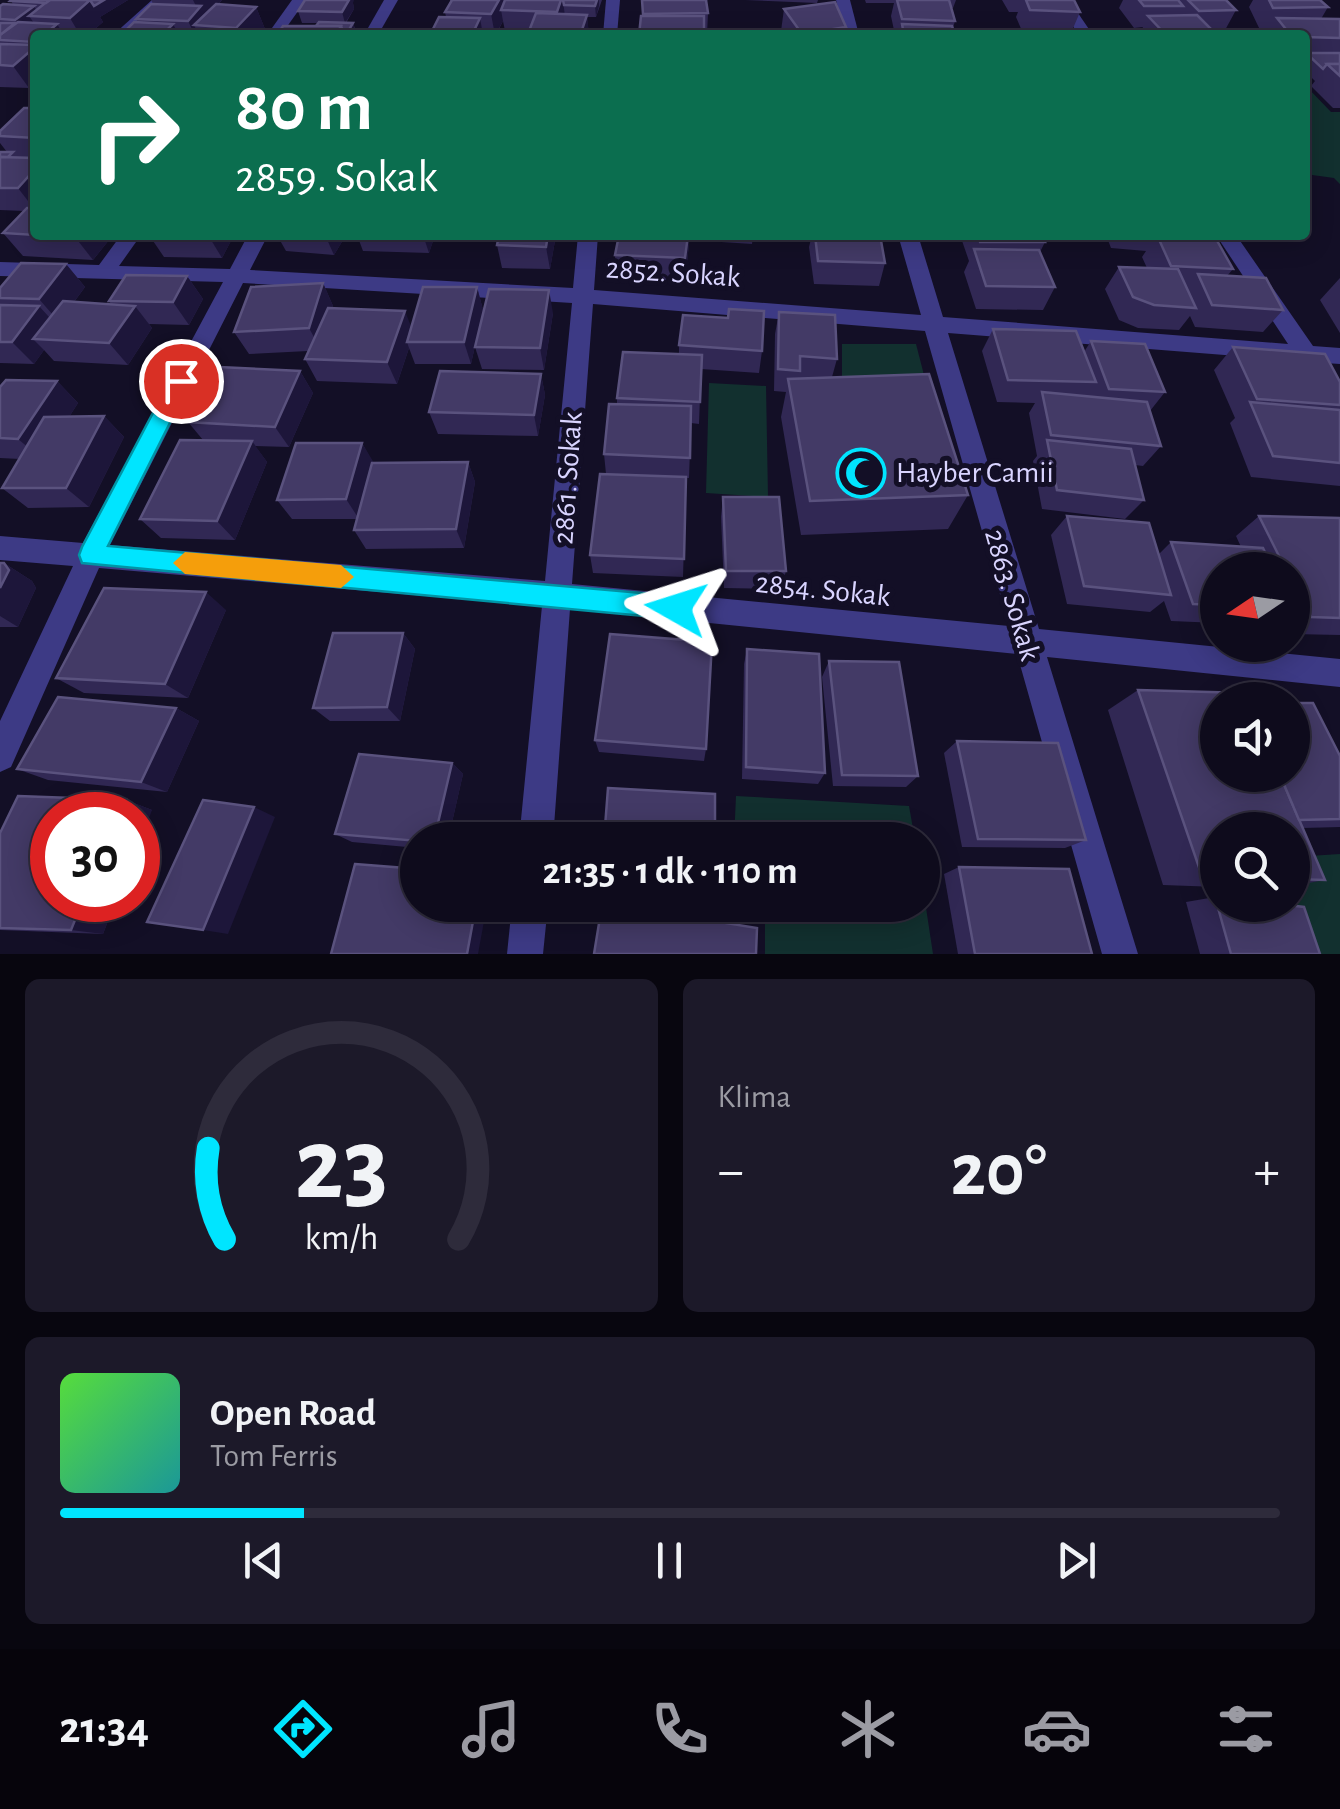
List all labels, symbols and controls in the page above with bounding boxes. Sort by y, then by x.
icon: right [70,70,200,200]
text: 80 m [235,73,373,143]
text: 2859. Sokak [235,155,438,200]
street label: 2852. Sokak [605,253,742,293]
pin [139,339,224,424]
icon: arrive [154,354,209,409]
street label: 2861. Sokak [548,410,588,545]
mosque icon: Hayber Camii [835,447,887,499]
place label: Hayber Camii [896,458,1054,488]
street label: 2863. Sokak [979,526,1045,664]
north arrow [1200,552,1310,662]
map controls [1200,552,1310,922]
position arrow [624,556,728,660]
street label: 2854. Sokak [754,568,892,612]
button: sound [1200,682,1310,792]
speed limit sign: 30 [30,792,160,922]
button: search [1200,812,1310,922]
text: 21:35 · 1 dk · 110 m [542,853,798,891]
text: Klima [718,1081,791,1113]
text: 23 [294,1114,388,1218]
text: 20° [951,1134,1047,1209]
text: − [718,1144,744,1199]
text: + [1254,1144,1280,1199]
text: km/h [304,1220,378,1256]
text: Open Road [210,1395,376,1433]
text: Tom Ferris [210,1440,338,1472]
icon: previous [236,1533,291,1588]
icon: pause [642,1533,697,1588]
icon: next [1049,1533,1104,1588]
icon: directions [268,1694,338,1764]
icon: music [456,1694,526,1764]
icon: phone [645,1694,715,1764]
icon: climate [833,1694,903,1764]
icon: car [1022,1694,1092,1764]
icon: filters [1211,1694,1281,1764]
text: 21:34 [59,1706,149,1751]

